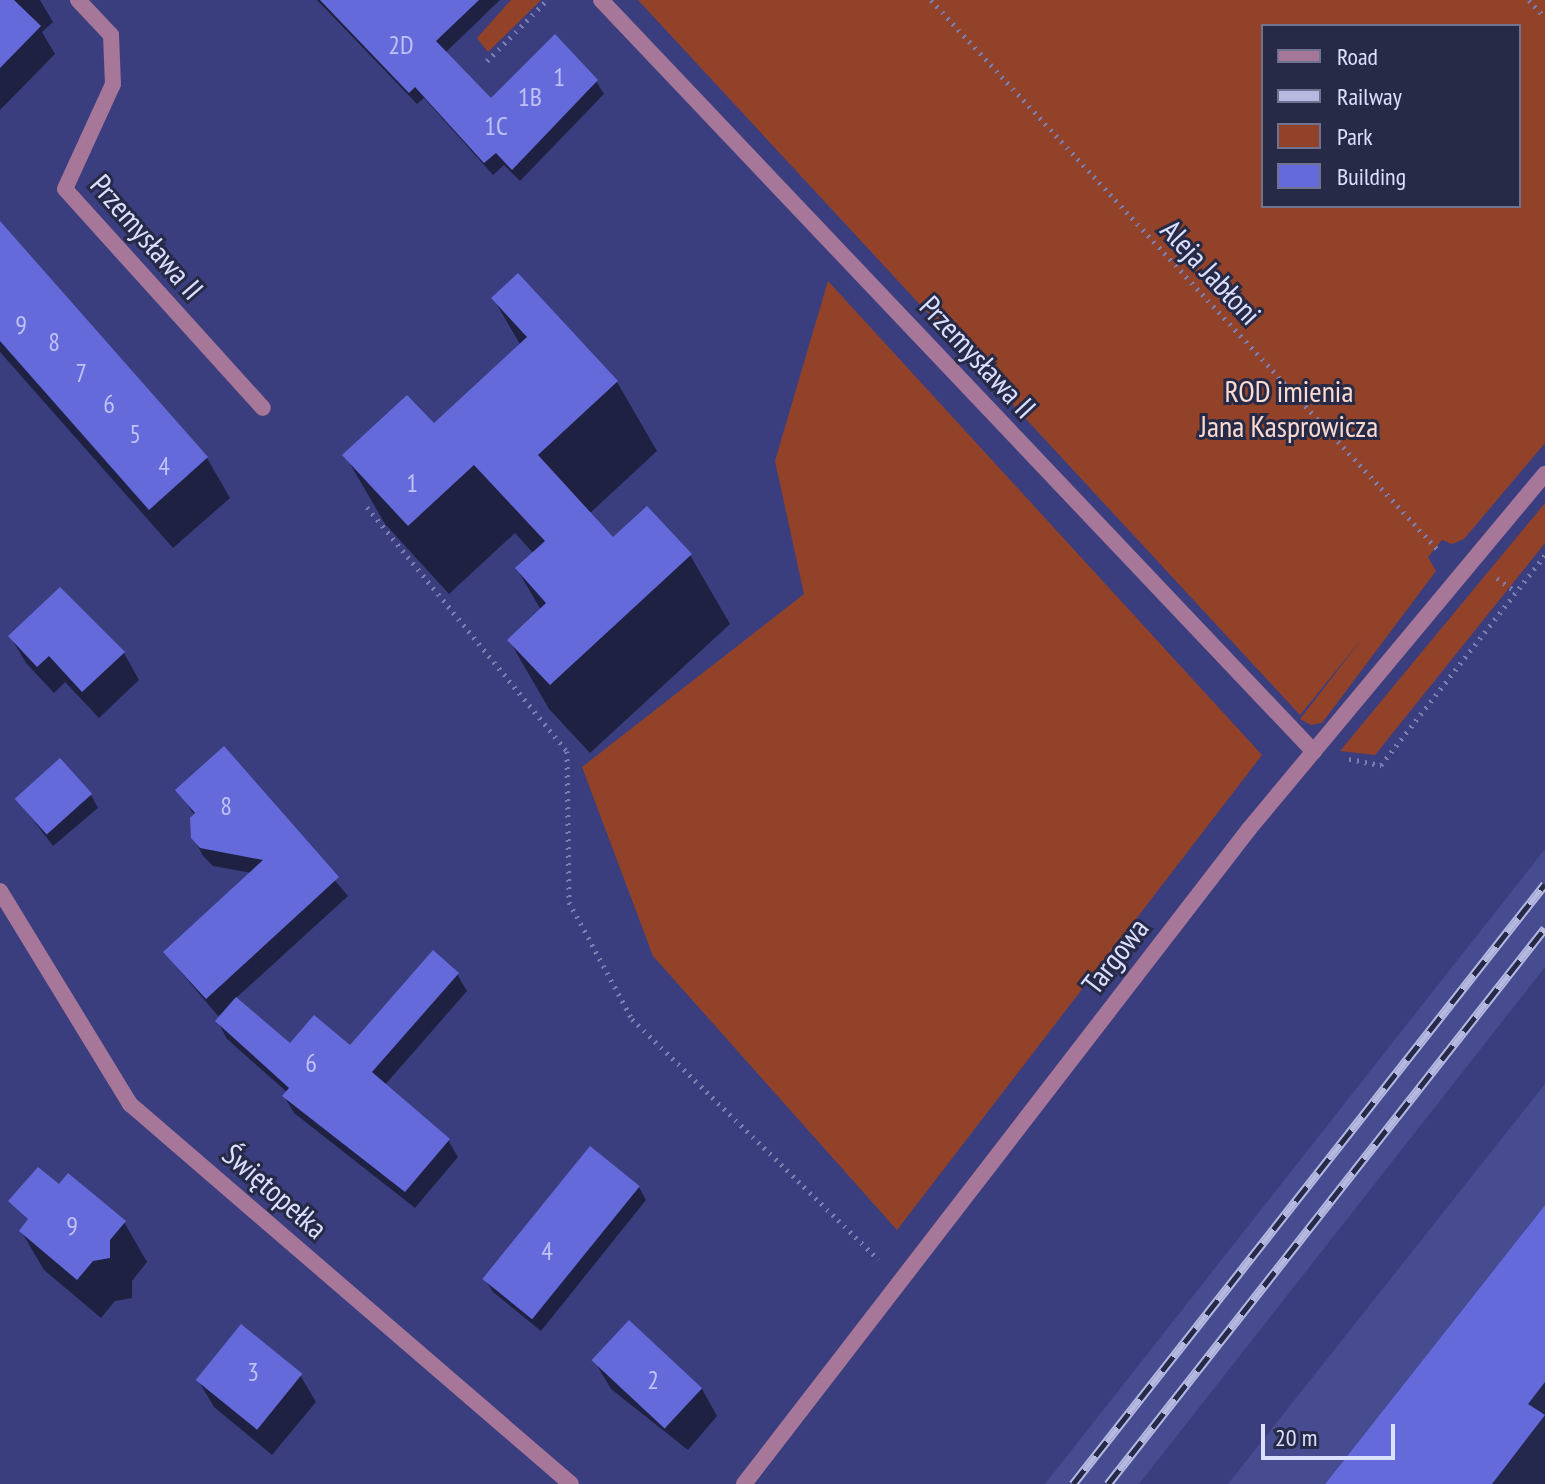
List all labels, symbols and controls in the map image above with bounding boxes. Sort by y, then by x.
legend [1261,24,1521,208]
house number: 2D [388,29,414,61]
text: Road [1337,41,1378,72]
house number: 1 [553,61,565,93]
house number: 1B [518,81,542,113]
text: Railway [1337,81,1402,112]
house number: 1C [484,110,508,142]
text: Park [1337,121,1373,152]
text: Building [1337,161,1406,192]
street label: Przemysława II [83,167,211,307]
street label: Aleja Jabłoni [1153,212,1269,332]
street label: Przemysława II [912,288,1044,426]
house number: 9 [15,309,27,341]
house number: 8 [48,326,60,358]
house number: 7 [75,357,87,389]
park label: ROD imienia Jana Kasprowicza [1200,373,1378,444]
house number: 6 [103,388,115,420]
house number: 5 [129,418,141,450]
house number: 4 [158,450,170,482]
house number: 1 [406,467,418,499]
house number: 8 [220,790,232,822]
street label: Targowa [1074,911,1156,1001]
house number: 6 [305,1047,317,1079]
street label: Świętopełka [215,1136,335,1246]
house number: 9 [66,1210,78,1242]
house number: 4 [541,1235,553,1267]
house number: 3 [247,1356,259,1388]
house number: 2 [647,1364,659,1396]
scale bar [1265,1408,1399,1458]
text: 20 m [1275,1422,1317,1453]

